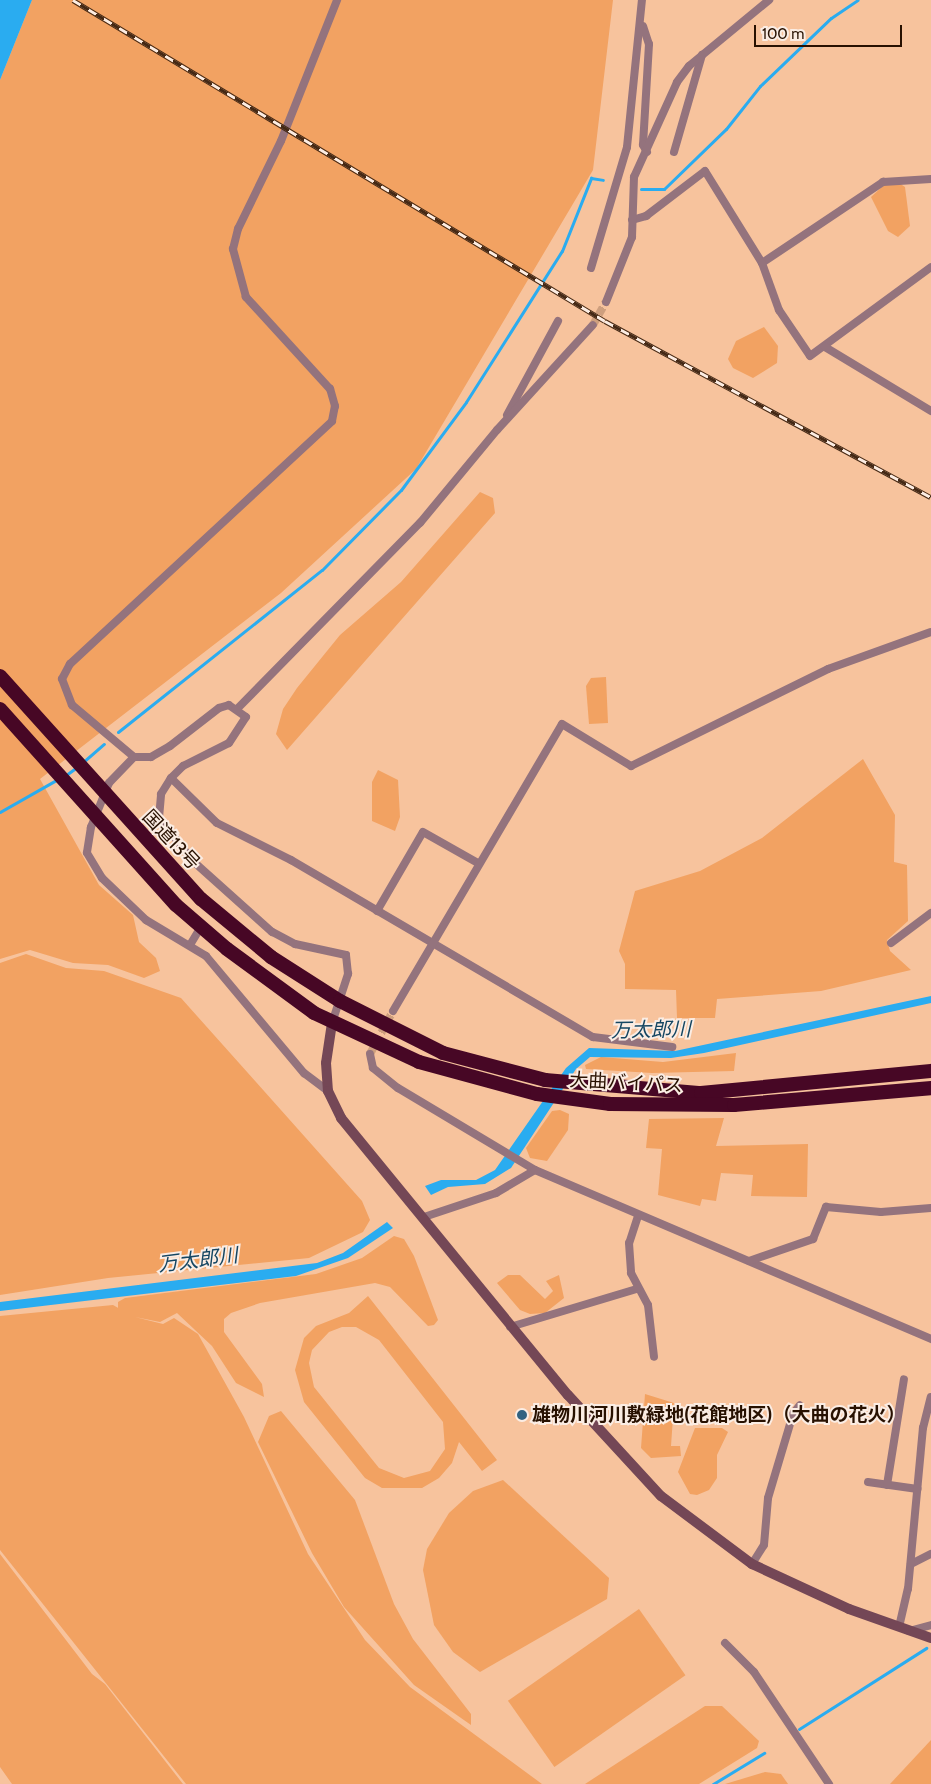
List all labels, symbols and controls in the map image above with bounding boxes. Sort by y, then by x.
scale bar [756,15,904,47]
text: 100 m [762,25,804,43]
street label: 国道13号 [138,805,204,875]
water label: 万太郎川 [611,1017,691,1043]
street label: 大曲バイパス [568,1069,684,1097]
water label: 万太郎川 [157,1243,239,1277]
place label: 雄物川河川敷緑地(花館地区)（大曲の花火） [532,1404,905,1426]
marker: 雄物川河川敷緑地(花館地区)（大曲の花火） [516,1409,528,1421]

